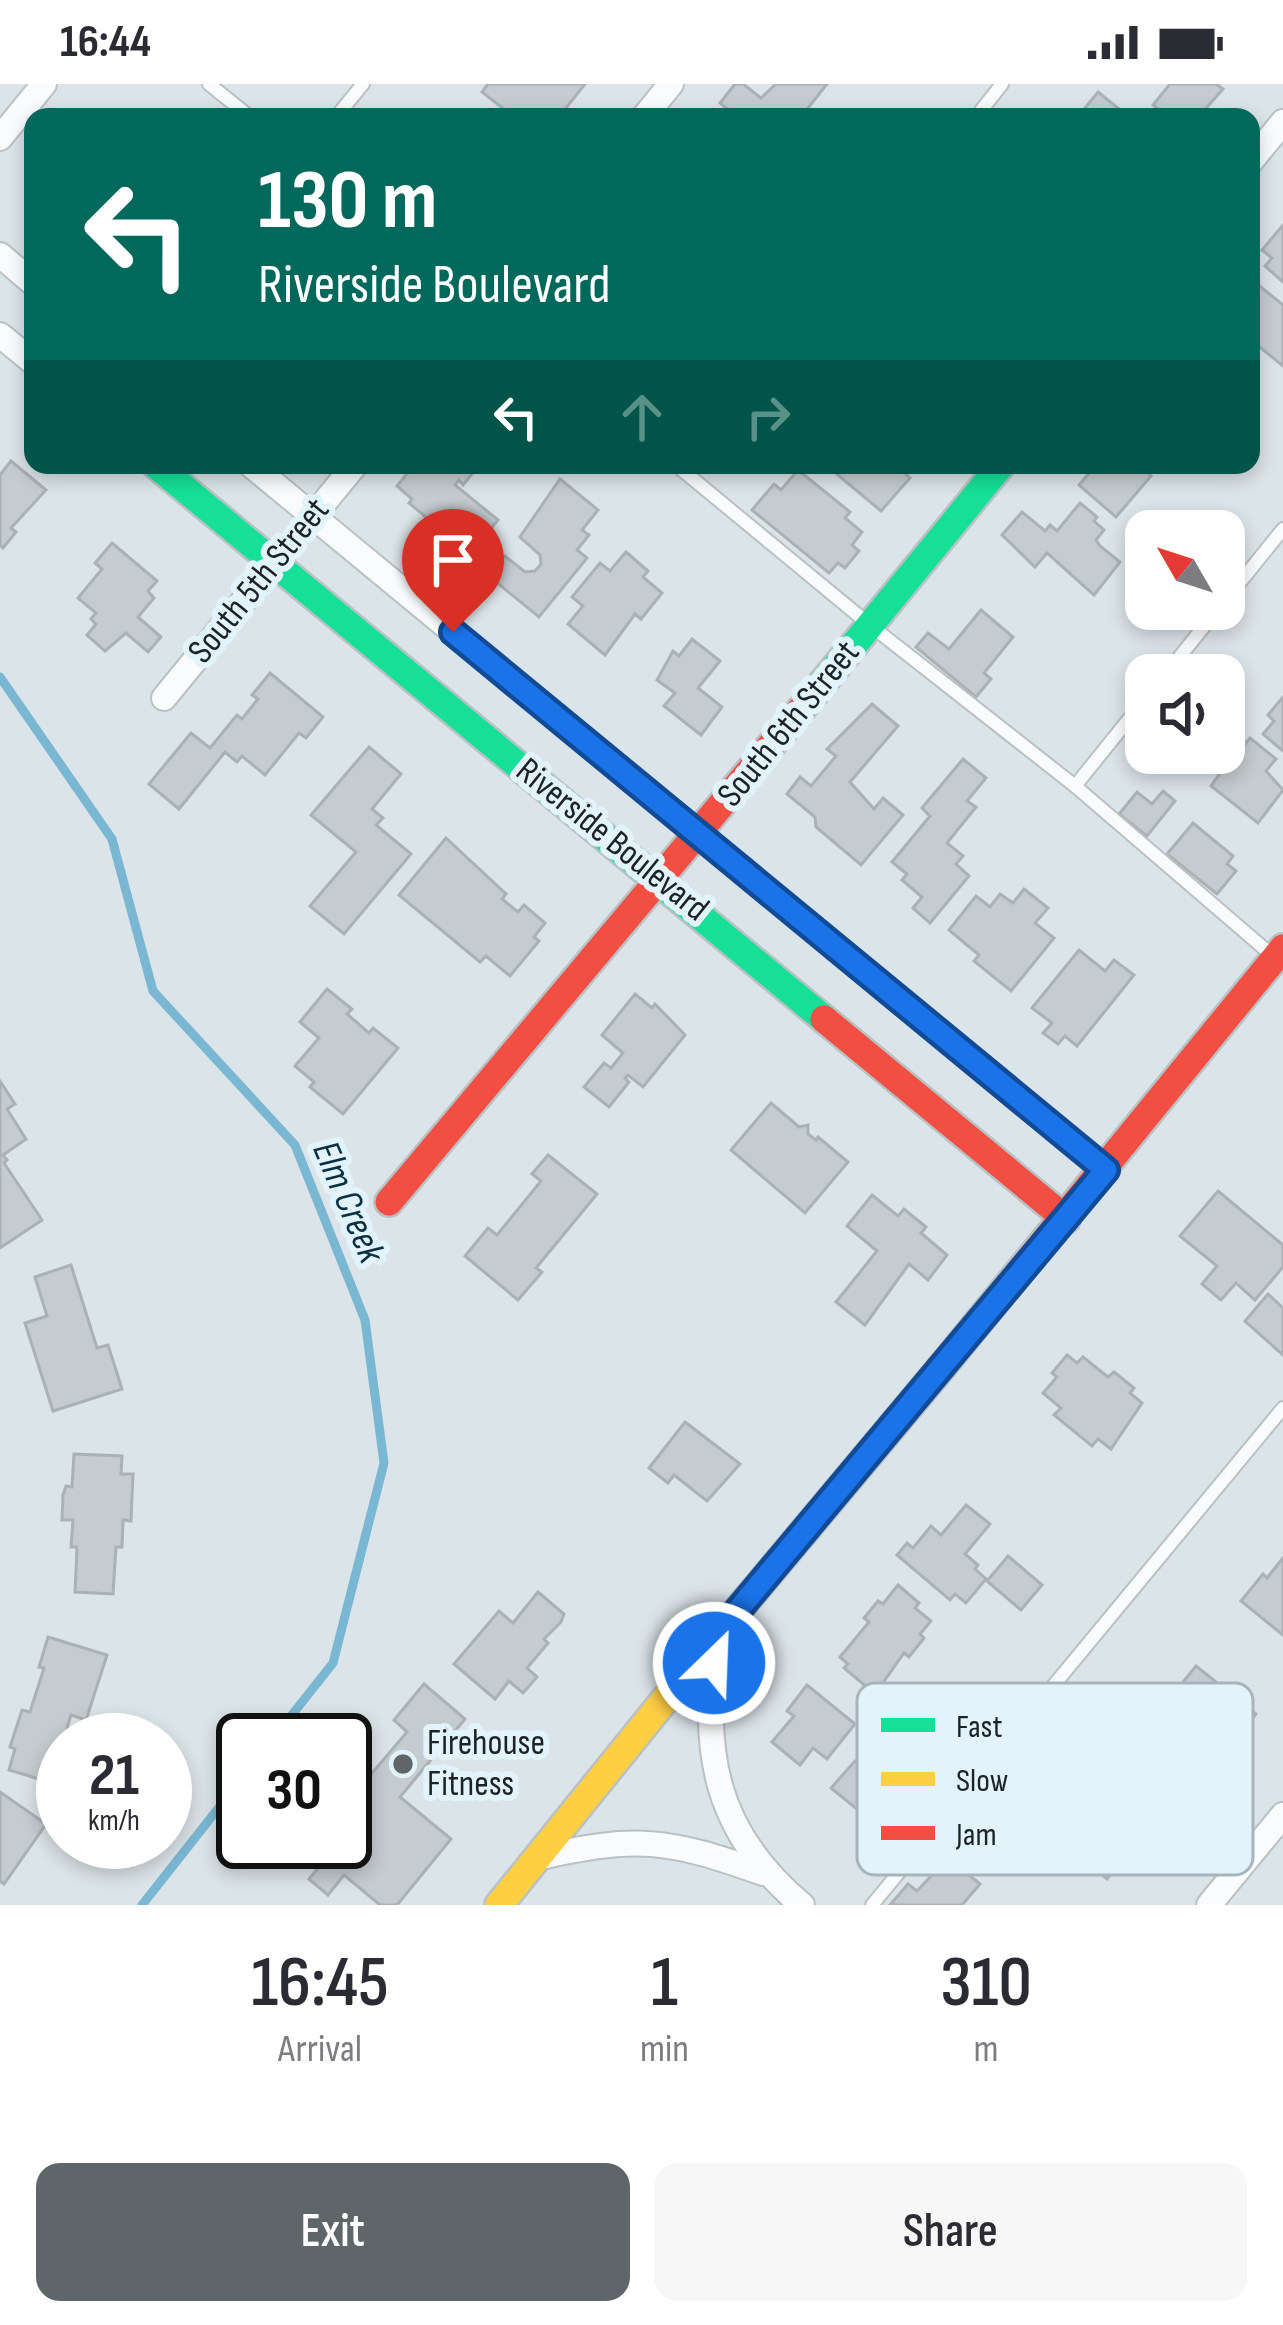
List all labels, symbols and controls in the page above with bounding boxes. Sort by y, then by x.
text: 16:44 [60,15,151,70]
text: 130 m [258,151,437,252]
icon: left [60,156,216,312]
text: Riverside Boulevard [258,253,611,318]
icon: left [483,384,549,450]
icon: ahead [609,384,675,450]
icon: right [735,384,801,450]
street label: South 5th Street [179,490,339,672]
pin [402,509,504,632]
north arrow [1125,510,1245,630]
map controls [1125,510,1245,774]
icon: arrive [420,527,486,593]
street label: South 6th Street [709,632,869,816]
button: sound [1125,654,1245,774]
street label: Riverside Boulevard [507,749,717,931]
water label: Elm Creek [302,1134,395,1271]
position arrow [651,1600,777,1726]
legend [857,1683,1253,1875]
text: Fast [956,1707,1003,1747]
speed limit sign: 30 [216,1713,372,1869]
place label: Firehouse Fitness [427,1722,545,1806]
text: 21 [89,1740,139,1812]
marker: Firehouse Fitness [390,1751,416,1777]
text: Slow [956,1761,1008,1801]
text: km/h [88,1803,140,1839]
text: Jam [955,1815,997,1855]
text: 16:45 [251,1940,389,2027]
text: 1 [651,1940,678,2027]
text: 310 [940,1940,1032,2027]
text: Arrival [278,2026,362,2073]
text: min [640,2026,689,2073]
text: m [973,2026,999,2073]
button: Exit [36,2163,630,2301]
button: Share [654,2163,1247,2301]

